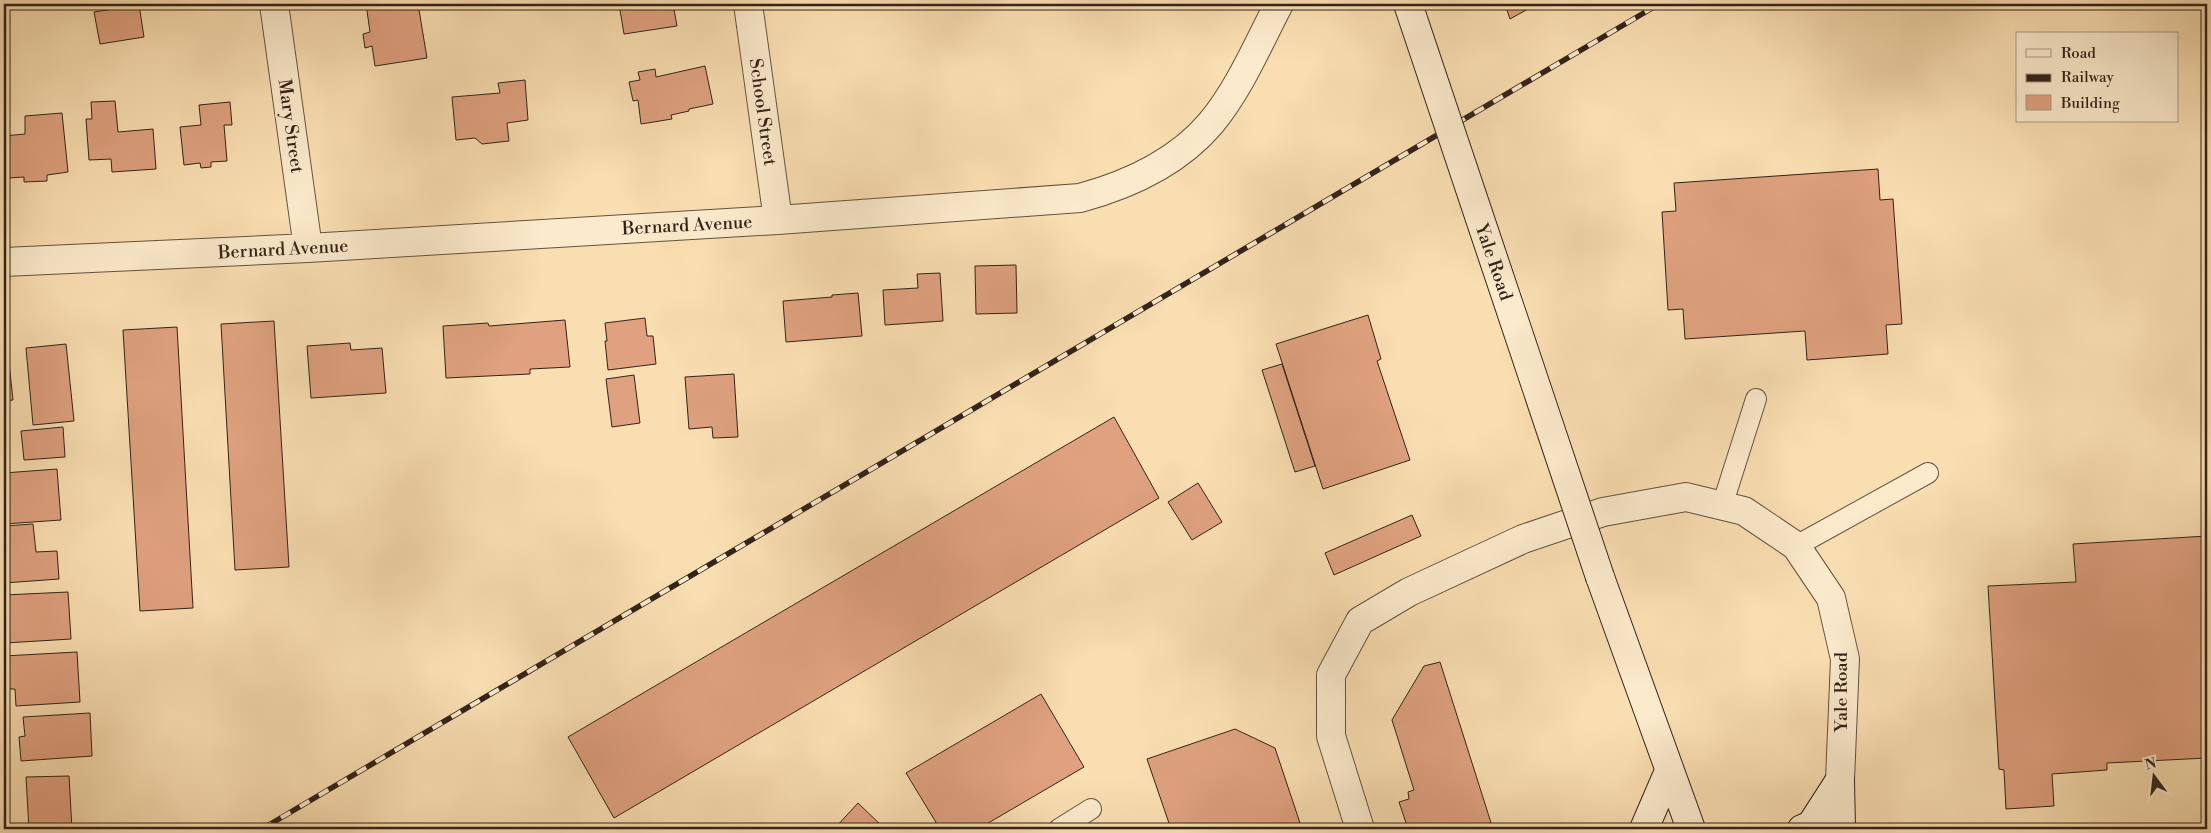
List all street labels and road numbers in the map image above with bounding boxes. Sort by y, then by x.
street label: School Street [744,57,782,168]
street label: Mary Street [273,78,309,175]
street label: Bernard Avenue [620,211,753,240]
street label: Yale Road [1469,220,1518,304]
street label: Bernard Avenue [216,235,349,264]
street label: Yale Road [1830,651,1853,733]

